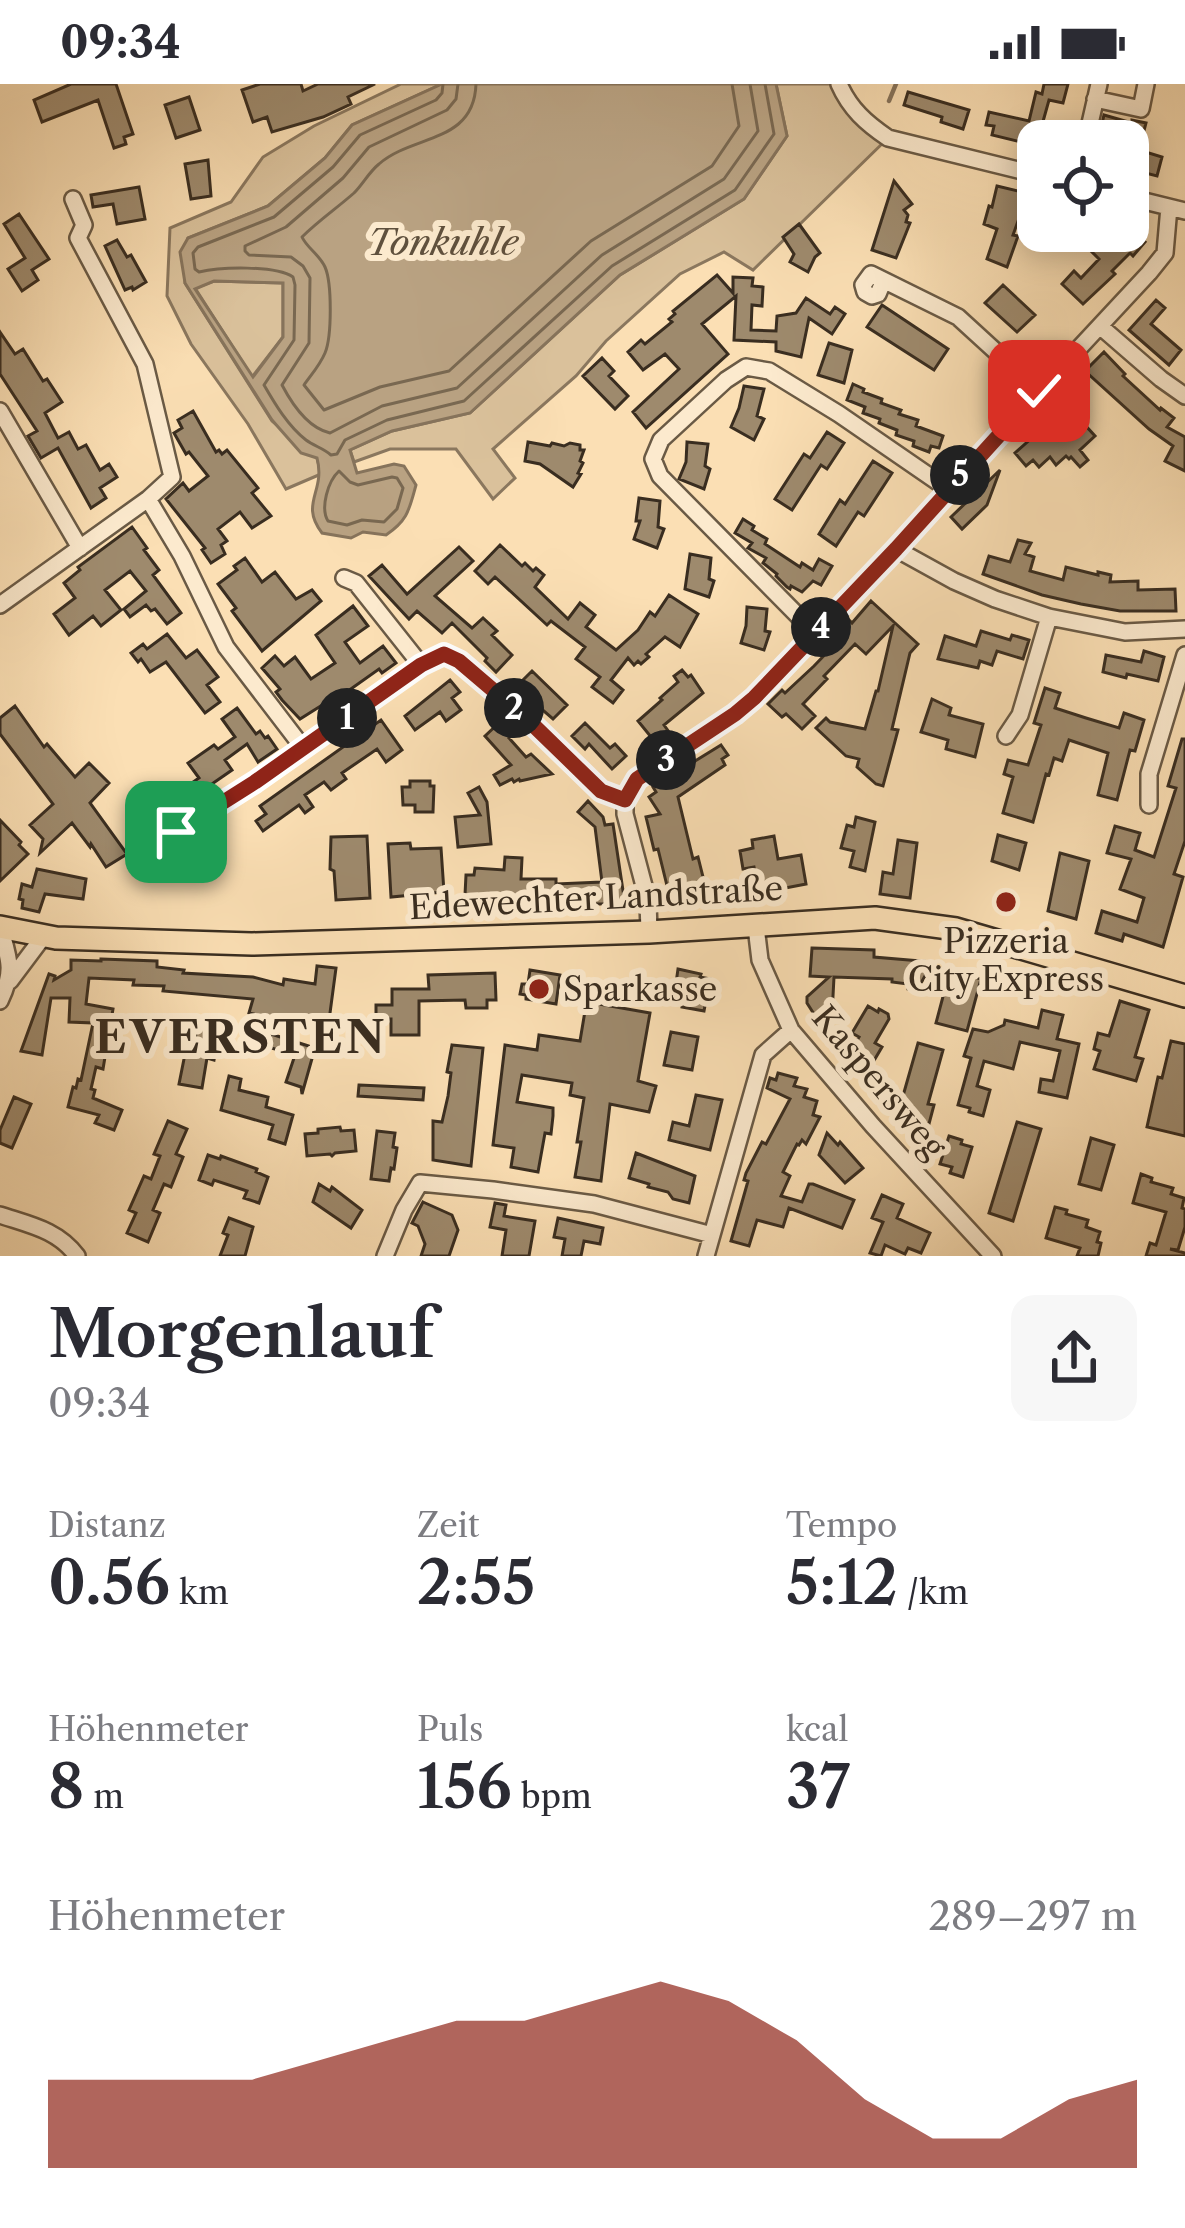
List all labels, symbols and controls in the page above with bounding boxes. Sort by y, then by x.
text: 09:34 [60,14,181,70]
map controls [1017,120,1149,252]
button: locate [1017,120,1149,252]
water label: Tonkuhle [367,220,520,264]
pin [988,340,1090,442]
icon: check [1006,358,1072,424]
pin: 5 [930,445,990,505]
text: 5 [951,454,969,495]
pin: 4 [791,597,851,657]
text: 4 [811,606,831,647]
pin: 2 [484,678,544,738]
text: 2 [504,687,524,728]
pin: 1 [317,688,377,748]
text: 1 [340,697,354,738]
pin: 3 [636,730,696,790]
text: 3 [657,739,675,780]
pin [125,781,227,883]
icon: arrive [143,799,209,865]
street label: Edewechter Landstraße [408,868,784,928]
marker: Pizzeria City Express [993,889,1019,915]
place label: Pizzeria City Express [908,921,1104,1000]
place label: Sparkasse [563,969,717,1010]
marker: Sparkasse [526,976,552,1002]
street label: Kaspersweg [803,997,955,1167]
district label: EVERSTEN [94,1009,388,1065]
text: Morgenlauf [48,1293,435,1374]
button: share [1011,1295,1137,1421]
text: 09:34 [48,1379,151,1427]
text: Distanz [48,1505,166,1546]
text: Zeit [417,1505,480,1546]
text: Tempo [786,1505,897,1546]
text: 0.56 [48,1546,170,1620]
text: 2:55 [417,1546,536,1620]
text: 5:12 [786,1546,898,1620]
text: km [170,1572,229,1613]
text: /km [898,1572,968,1613]
text: Höhenmeter [48,1709,249,1750]
text: Puls [417,1709,483,1750]
text: kcal [786,1709,848,1750]
text: 8 [48,1750,84,1824]
text: 156 [417,1750,512,1824]
text: 37 [786,1750,850,1824]
text: m [84,1776,124,1817]
text: bpm [512,1776,592,1817]
text: Höhenmeter [48,1892,285,1940]
text: 289–297 m [928,1892,1137,1940]

